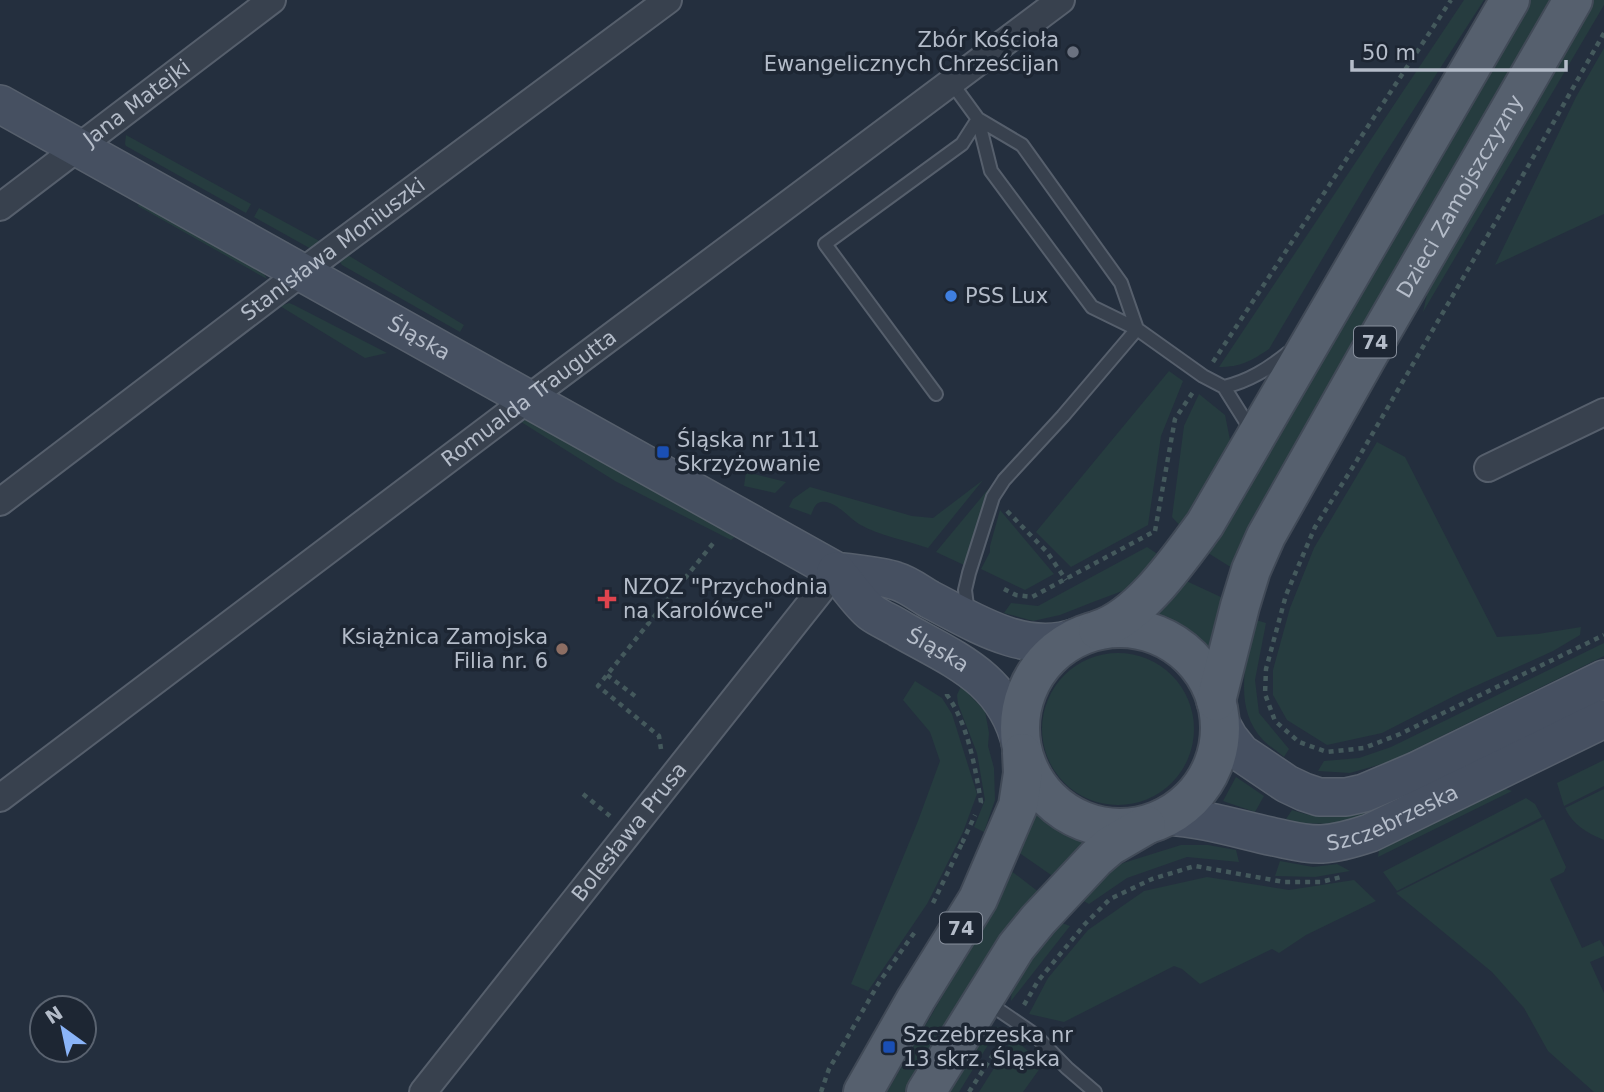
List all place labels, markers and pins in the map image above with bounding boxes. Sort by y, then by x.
place label: Zbór Kościoła Ewangelicznych Chrześcijan [764,28,1059,76]
marker: Zbór Kościoła Ewangelicznych Chrześcijan [1065,44,1081,60]
place label: PSS Lux [965,284,1048,308]
marker: PSS Lux [943,288,959,304]
place label: Śląska nr 111 Skrzyżowanie [677,427,821,476]
marker: Śląska nr 111 Skrzyżowanie [655,444,671,460]
place label: NZOZ "Przychodnia na Karolówce" [623,575,828,623]
marker: NZOZ "Przychodnia na Karolówce" [597,589,617,609]
place label: Książnica Zamojska Filia nr. 6 [341,625,548,673]
marker: Książnica Zamojska Filia nr. 6 [554,641,570,657]
place label: Szczebrzeska nr 13 skrz. Śląska [903,1023,1073,1071]
marker: Szczebrzeska nr 13 skrz. Śląska [881,1039,897,1055]

